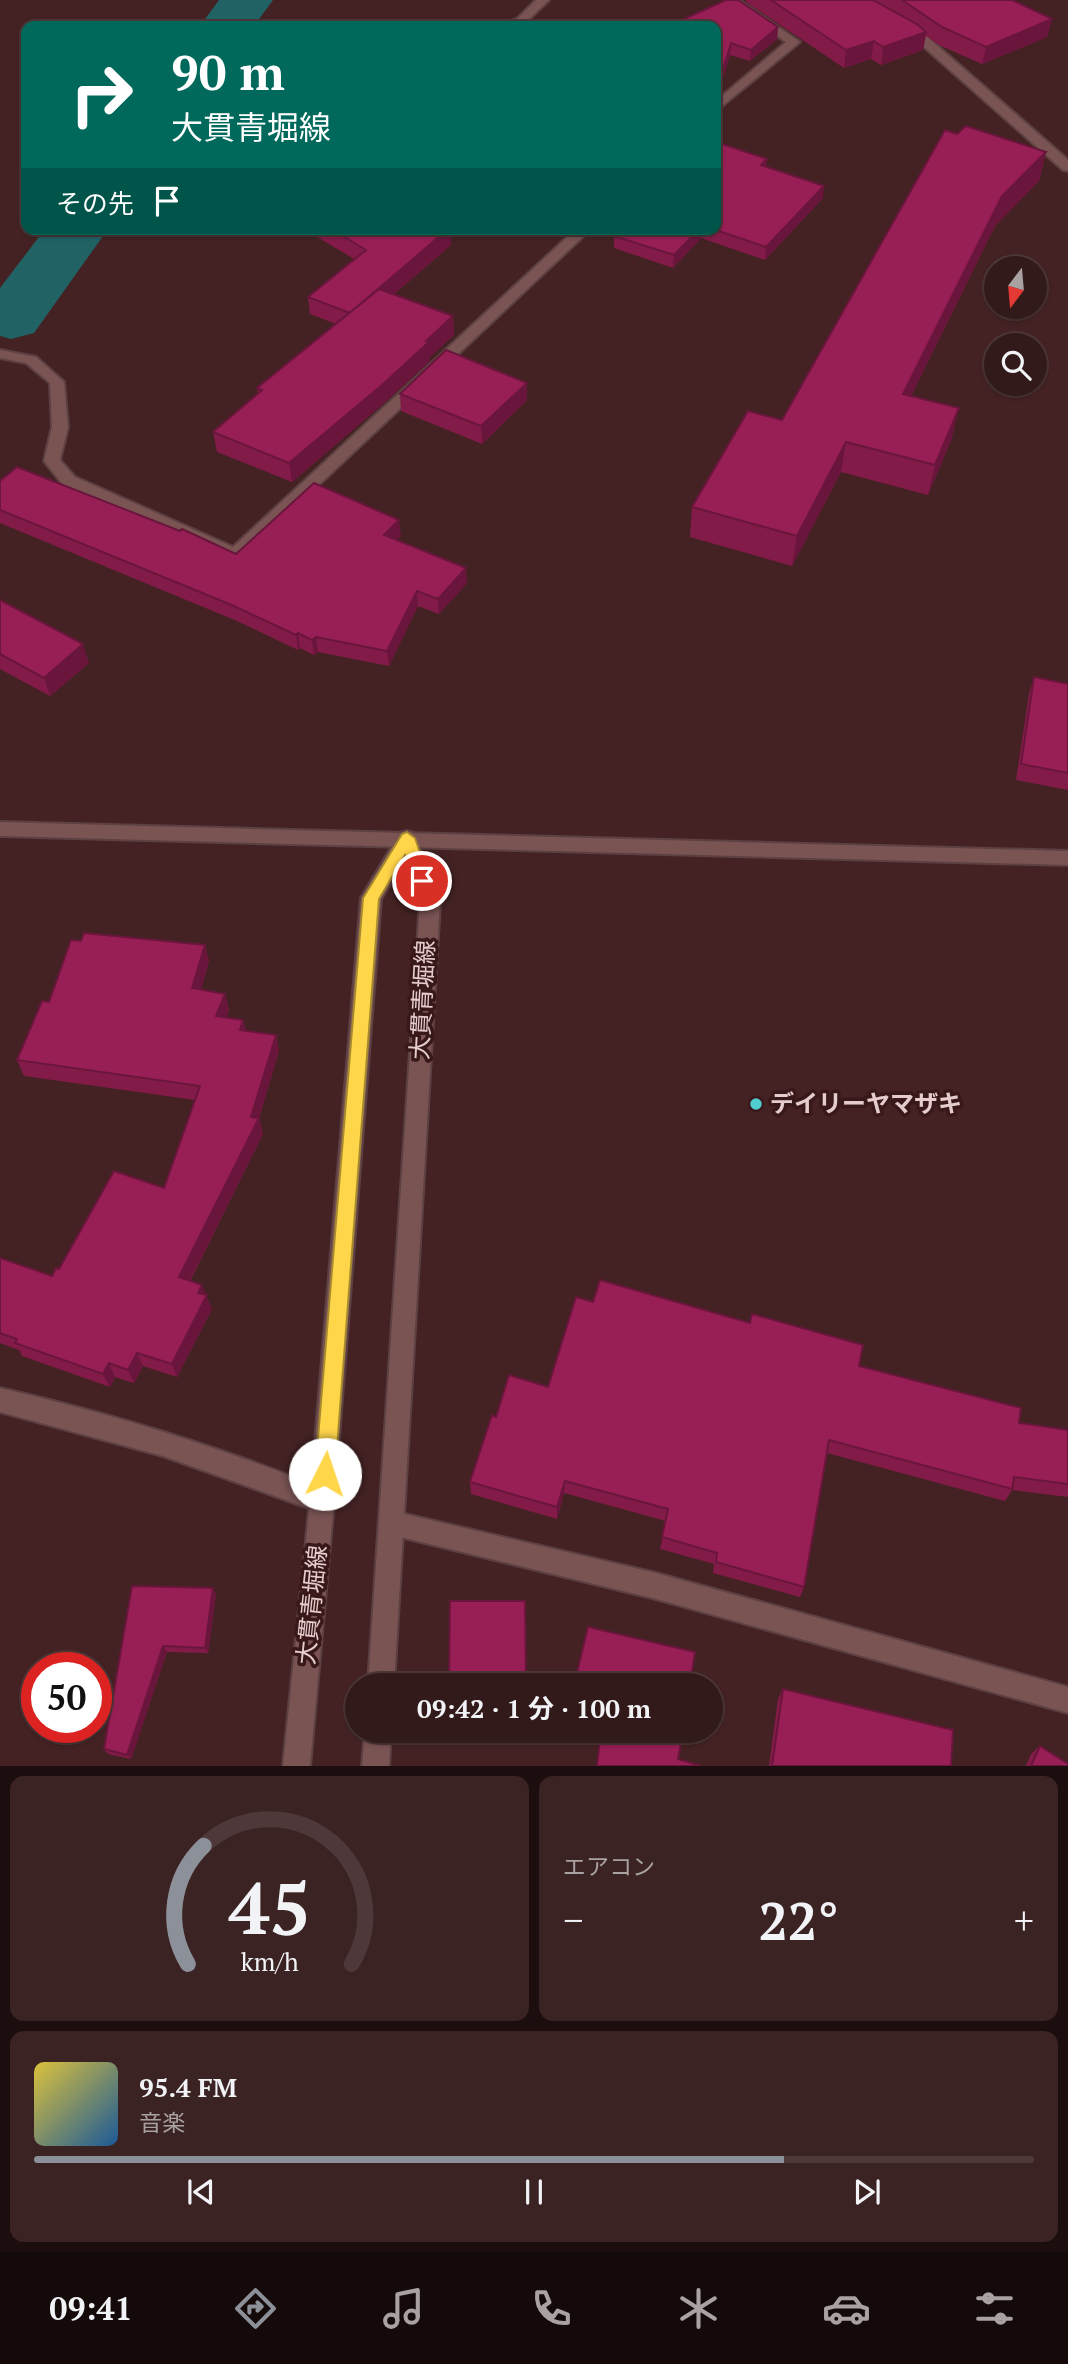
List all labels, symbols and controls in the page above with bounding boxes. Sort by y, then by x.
text: 90 m [171,39,285,104]
icon: right [56,49,147,140]
text: 大貫青堀線 [171,106,331,148]
icon: arrive [148,182,186,220]
text: その先 [56,186,134,220]
north arrow [984,256,1046,318]
map controls [984,256,1047,396]
button: search [984,333,1047,396]
pin [392,851,452,911]
icon: arrive [403,862,441,900]
street label: 大貫青堀線 [403,939,441,1061]
place label: デイリーヤマザキ [770,1087,962,1119]
marker: デイリーヤマザキ [748,1096,764,1112]
position arrow [288,1437,362,1511]
street label: 大貫青堀線 [289,1544,333,1666]
speed limit sign: 50 [21,1652,112,1743]
text: 09:42 · 1 分 · 100 m [417,1691,651,1725]
text: エアコン [563,1851,655,1882]
text: 45 [228,1859,311,1956]
text: 22° [758,1886,839,1955]
text: − [563,1895,583,1945]
text: + [1014,1895,1034,1945]
text: km/h [241,1945,299,1978]
text: 95.4 FM [139,2070,237,2104]
text: 音楽 [139,2107,185,2138]
icon: previous [182,2173,220,2211]
icon: pause [515,2173,553,2211]
icon: next [848,2173,886,2211]
icon: directions [231,2284,280,2333]
icon: music [379,2284,428,2333]
icon: phone [527,2284,576,2333]
icon: climate [674,2284,723,2333]
icon: car [822,2284,871,2333]
icon: filters [970,2284,1019,2333]
text: 09:41 [49,2287,133,2329]

